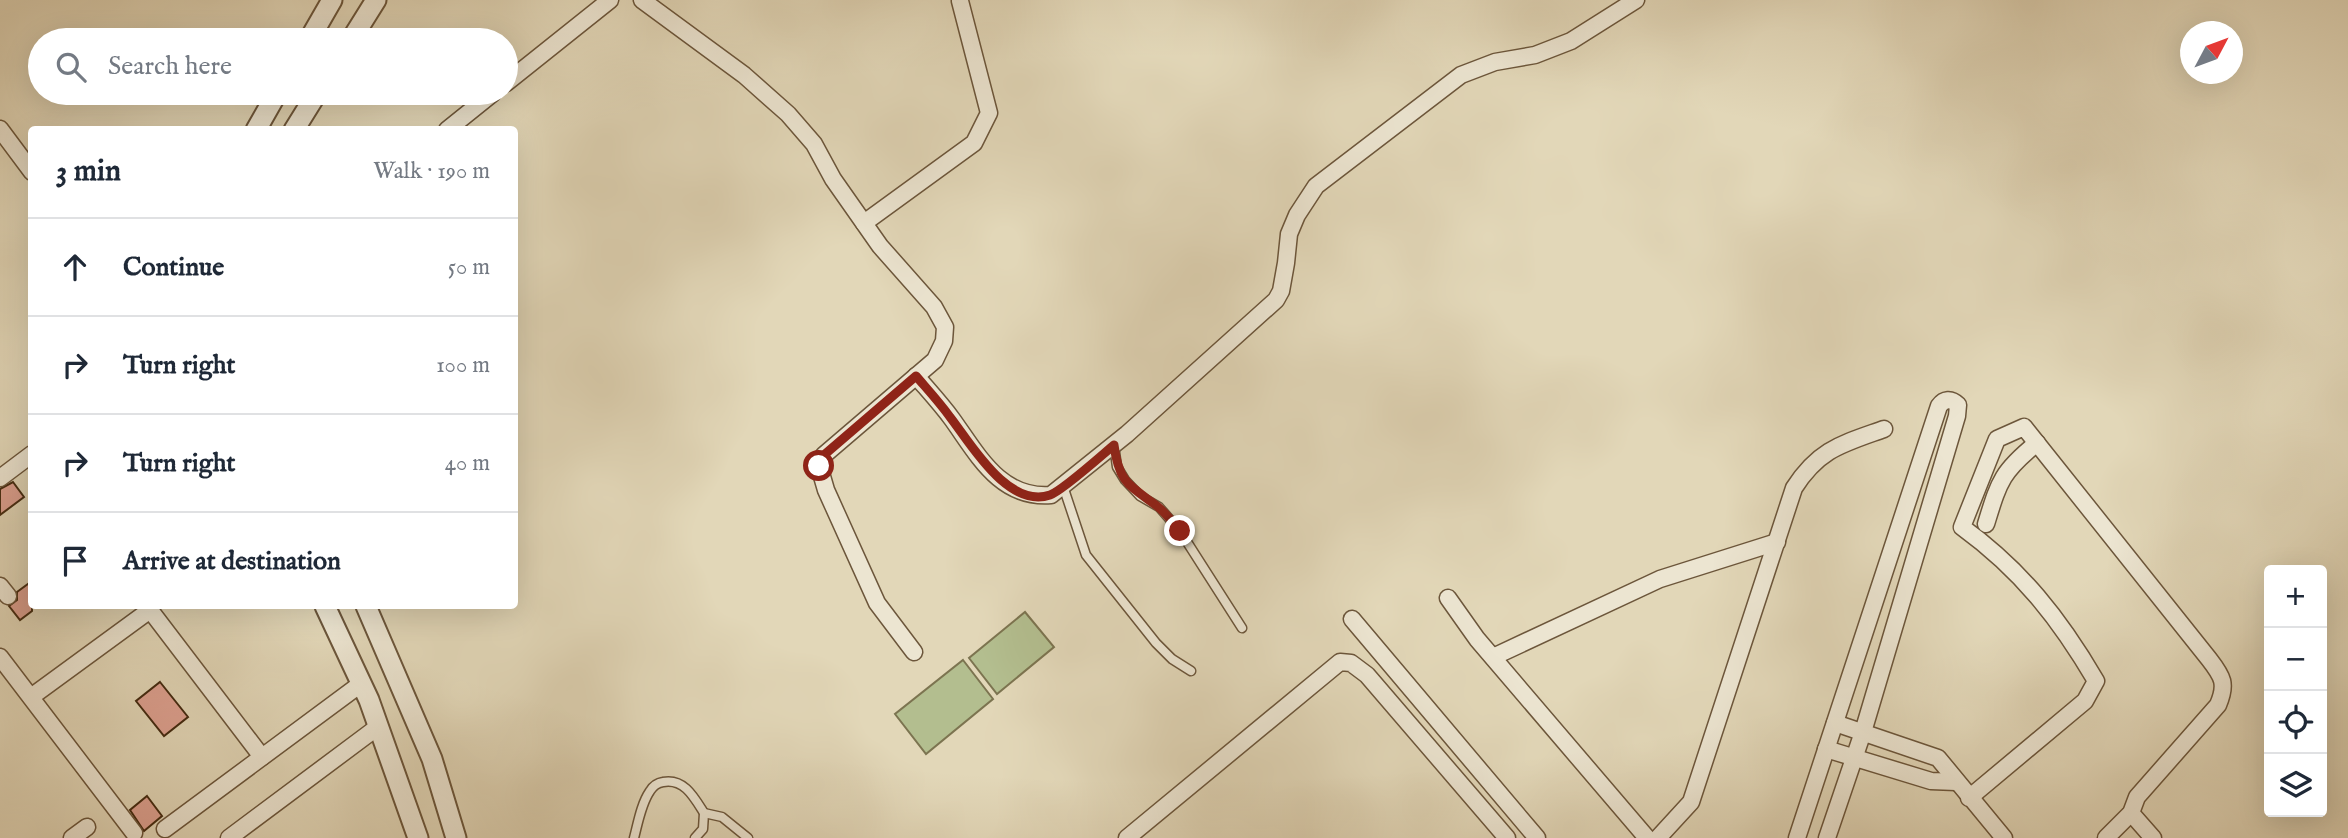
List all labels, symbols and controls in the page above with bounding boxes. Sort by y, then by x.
north arrow [2180,21,2243,84]
search box [28,28,518,105]
icon: search [52,48,90,86]
text: Search here [108,50,232,83]
text: 3 min [56,153,121,191]
text: Walk · 190 m [373,157,490,186]
icon: ahead [56,248,94,286]
text: Continue [123,251,224,284]
text: 50 m [448,253,490,282]
icon: right [56,346,94,384]
text: Turn right [123,349,236,382]
text: 100 m [436,351,490,380]
icon: right [56,444,94,482]
text: Turn right [123,447,236,480]
text: 40 m [445,449,490,478]
route start [803,450,834,481]
route end [1164,515,1195,546]
icon: arrive [56,542,94,580]
text: Arrive at destination [123,545,341,578]
map controls [2264,565,2327,817]
button: + [2264,565,2327,628]
button: − [2264,628,2327,691]
button: locate [2264,691,2327,754]
button: layers [2264,754,2327,817]

